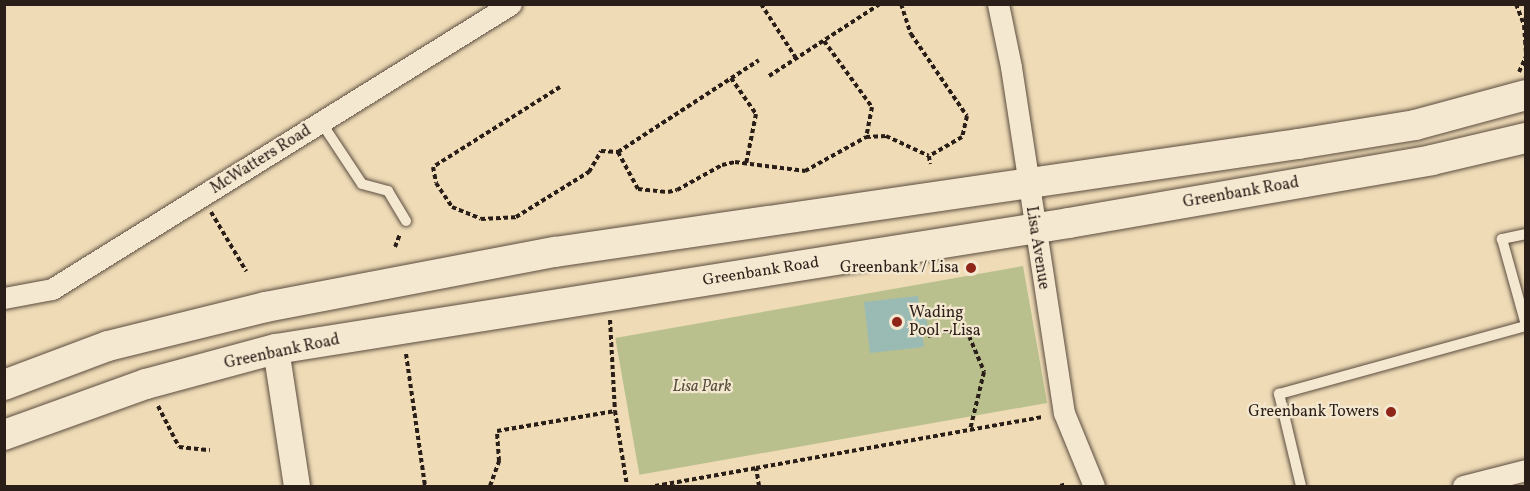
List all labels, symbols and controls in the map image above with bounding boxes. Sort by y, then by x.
street label: McWatters Road [207,121,315,199]
street label: Greenbank Road [1182,173,1300,213]
street label: Lisa Avenue [1021,205,1053,291]
street label: Greenbank Road [702,253,820,291]
place label: Greenbank / Lisa [840,258,959,278]
marker: Greenbank / Lisa [964,261,978,275]
place label: Wading Pool - Lisa [909,303,981,341]
marker: Wading Pool - Lisa [890,315,904,329]
street label: Greenbank Road [223,330,341,374]
park label: Lisa Park [673,377,731,397]
place label: Greenbank Towers [1248,402,1379,422]
marker: Greenbank Towers [1384,405,1398,419]

